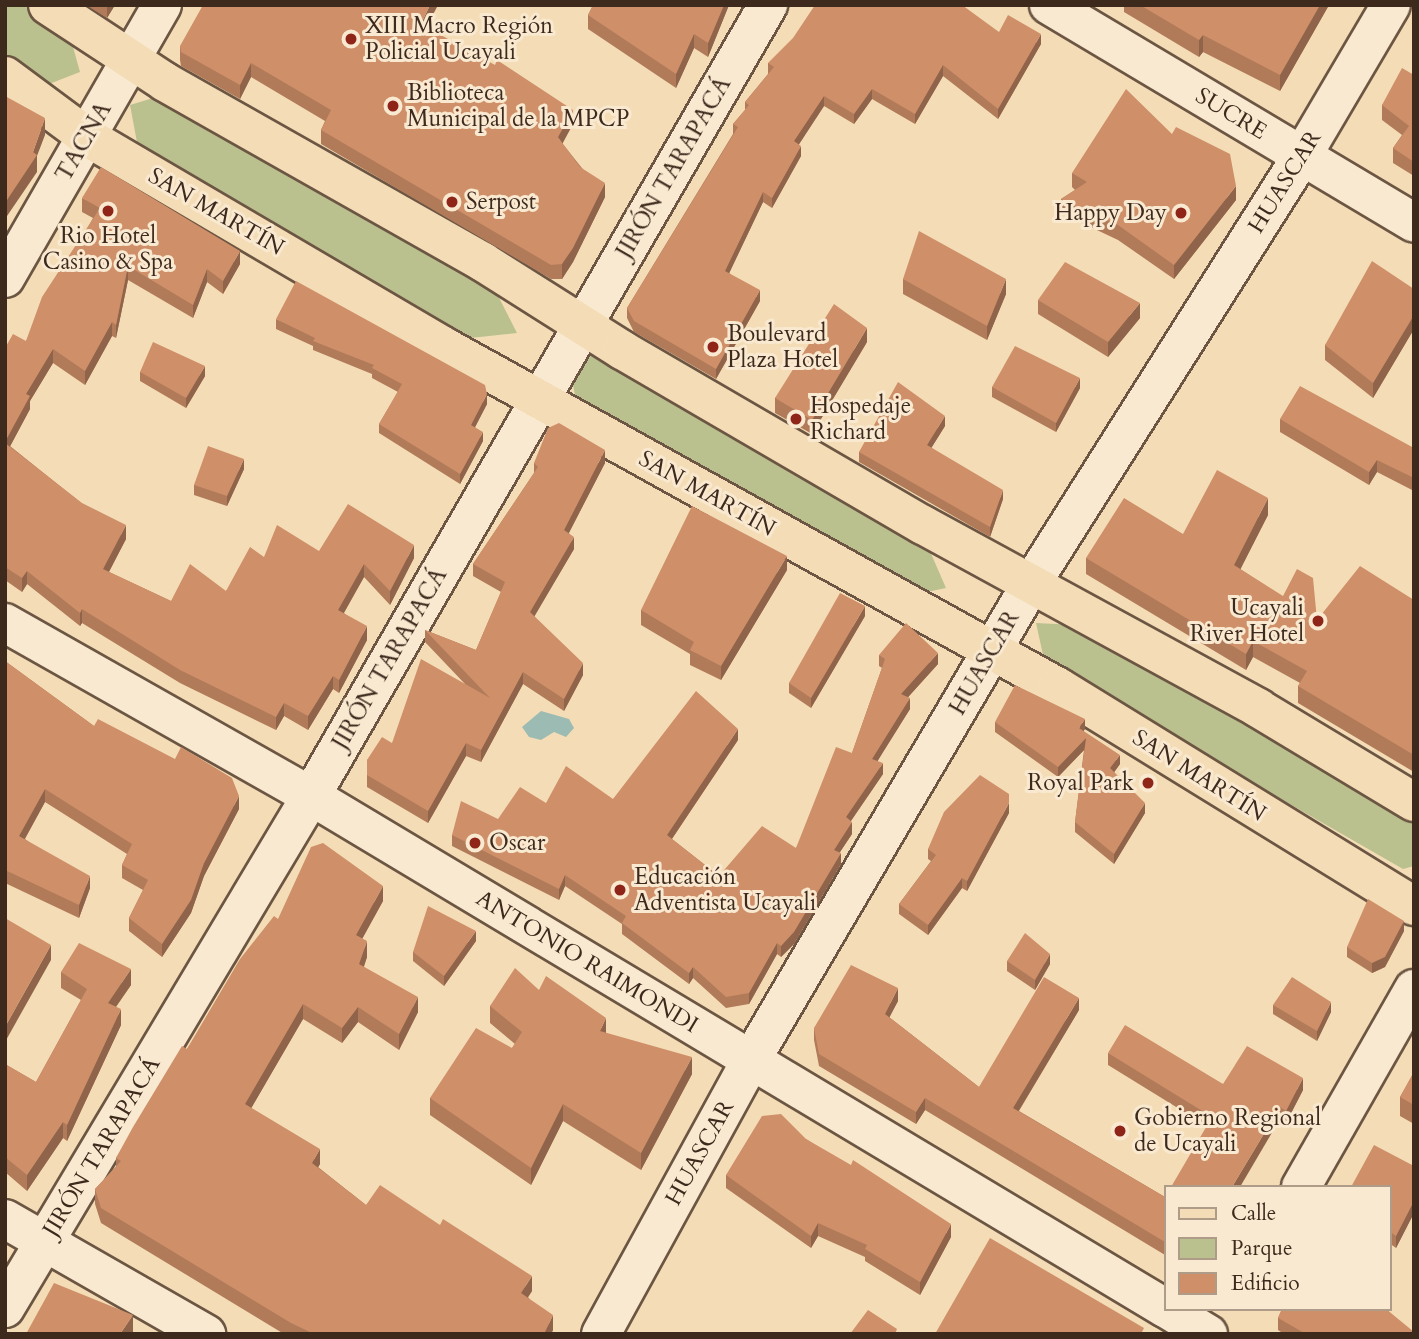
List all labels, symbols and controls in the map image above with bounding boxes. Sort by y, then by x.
place label: XIII Macro Región Policial Ucayali [365,12,553,66]
marker: XIII Macro Región Policial Ucayali [343,31,359,47]
street label: JIRÓN TARAPACÁ [611,72,737,264]
place label: Biblioteca Municipal de la MPCP [407,79,629,133]
street label: SUCRE [1190,82,1272,146]
street label: TACNA [50,98,118,186]
marker: Biblioteca Municipal de la MPCP [385,98,401,114]
street label: HUASCAR [1243,126,1327,238]
street label: SAN MARTÍN [143,162,289,262]
place label: Serpost [466,188,536,216]
marker: Serpost [444,194,460,210]
place label: Happy Day [1054,199,1167,227]
marker: Rio Hotel Casino & Spa [100,203,116,219]
marker: Happy Day [1173,205,1189,221]
place label: Rio Hotel Casino & Spa [43,222,173,276]
place label: Boulevard Plaza Hotel [727,320,838,374]
marker: Boulevard Plaza Hotel [705,339,721,355]
place label: Hospedaje Richard [810,392,911,446]
marker: Hospedaje Richard [788,411,804,427]
street label: SAN MARTÍN [634,445,780,543]
street label: JIRÓN TARAPACÁ [327,563,453,755]
place label: Ucayali River Hotel [1190,594,1304,648]
street label: HUASCAR [944,606,1026,720]
marker: Ucayali River Hotel [1310,613,1326,629]
street label: SAN MARTÍN [1127,724,1271,828]
place label: Royal Park [1027,769,1134,797]
marker: Royal Park [1140,775,1156,791]
place label: Oscar [489,829,545,857]
marker: Oscar [467,835,483,851]
place label: Educación Adventista Ucayali [634,863,816,917]
marker: Educación Adventista Ucayali [612,882,628,898]
street label: ANTONIO RAIMONDI [471,885,703,1039]
street label: JIRÓN TARAPACÁ [37,1052,167,1242]
street label: HUASCAR [660,1096,740,1210]
place label: Gobierno Regional de Ucayali [1134,1104,1321,1158]
marker: Gobierno Regional de Ucayali [1112,1123,1128,1139]
legend [1164,1185,1391,1311]
text: Calle [1231,1199,1276,1228]
text: Parque [1231,1234,1292,1263]
text: Edificio [1231,1269,1300,1298]

